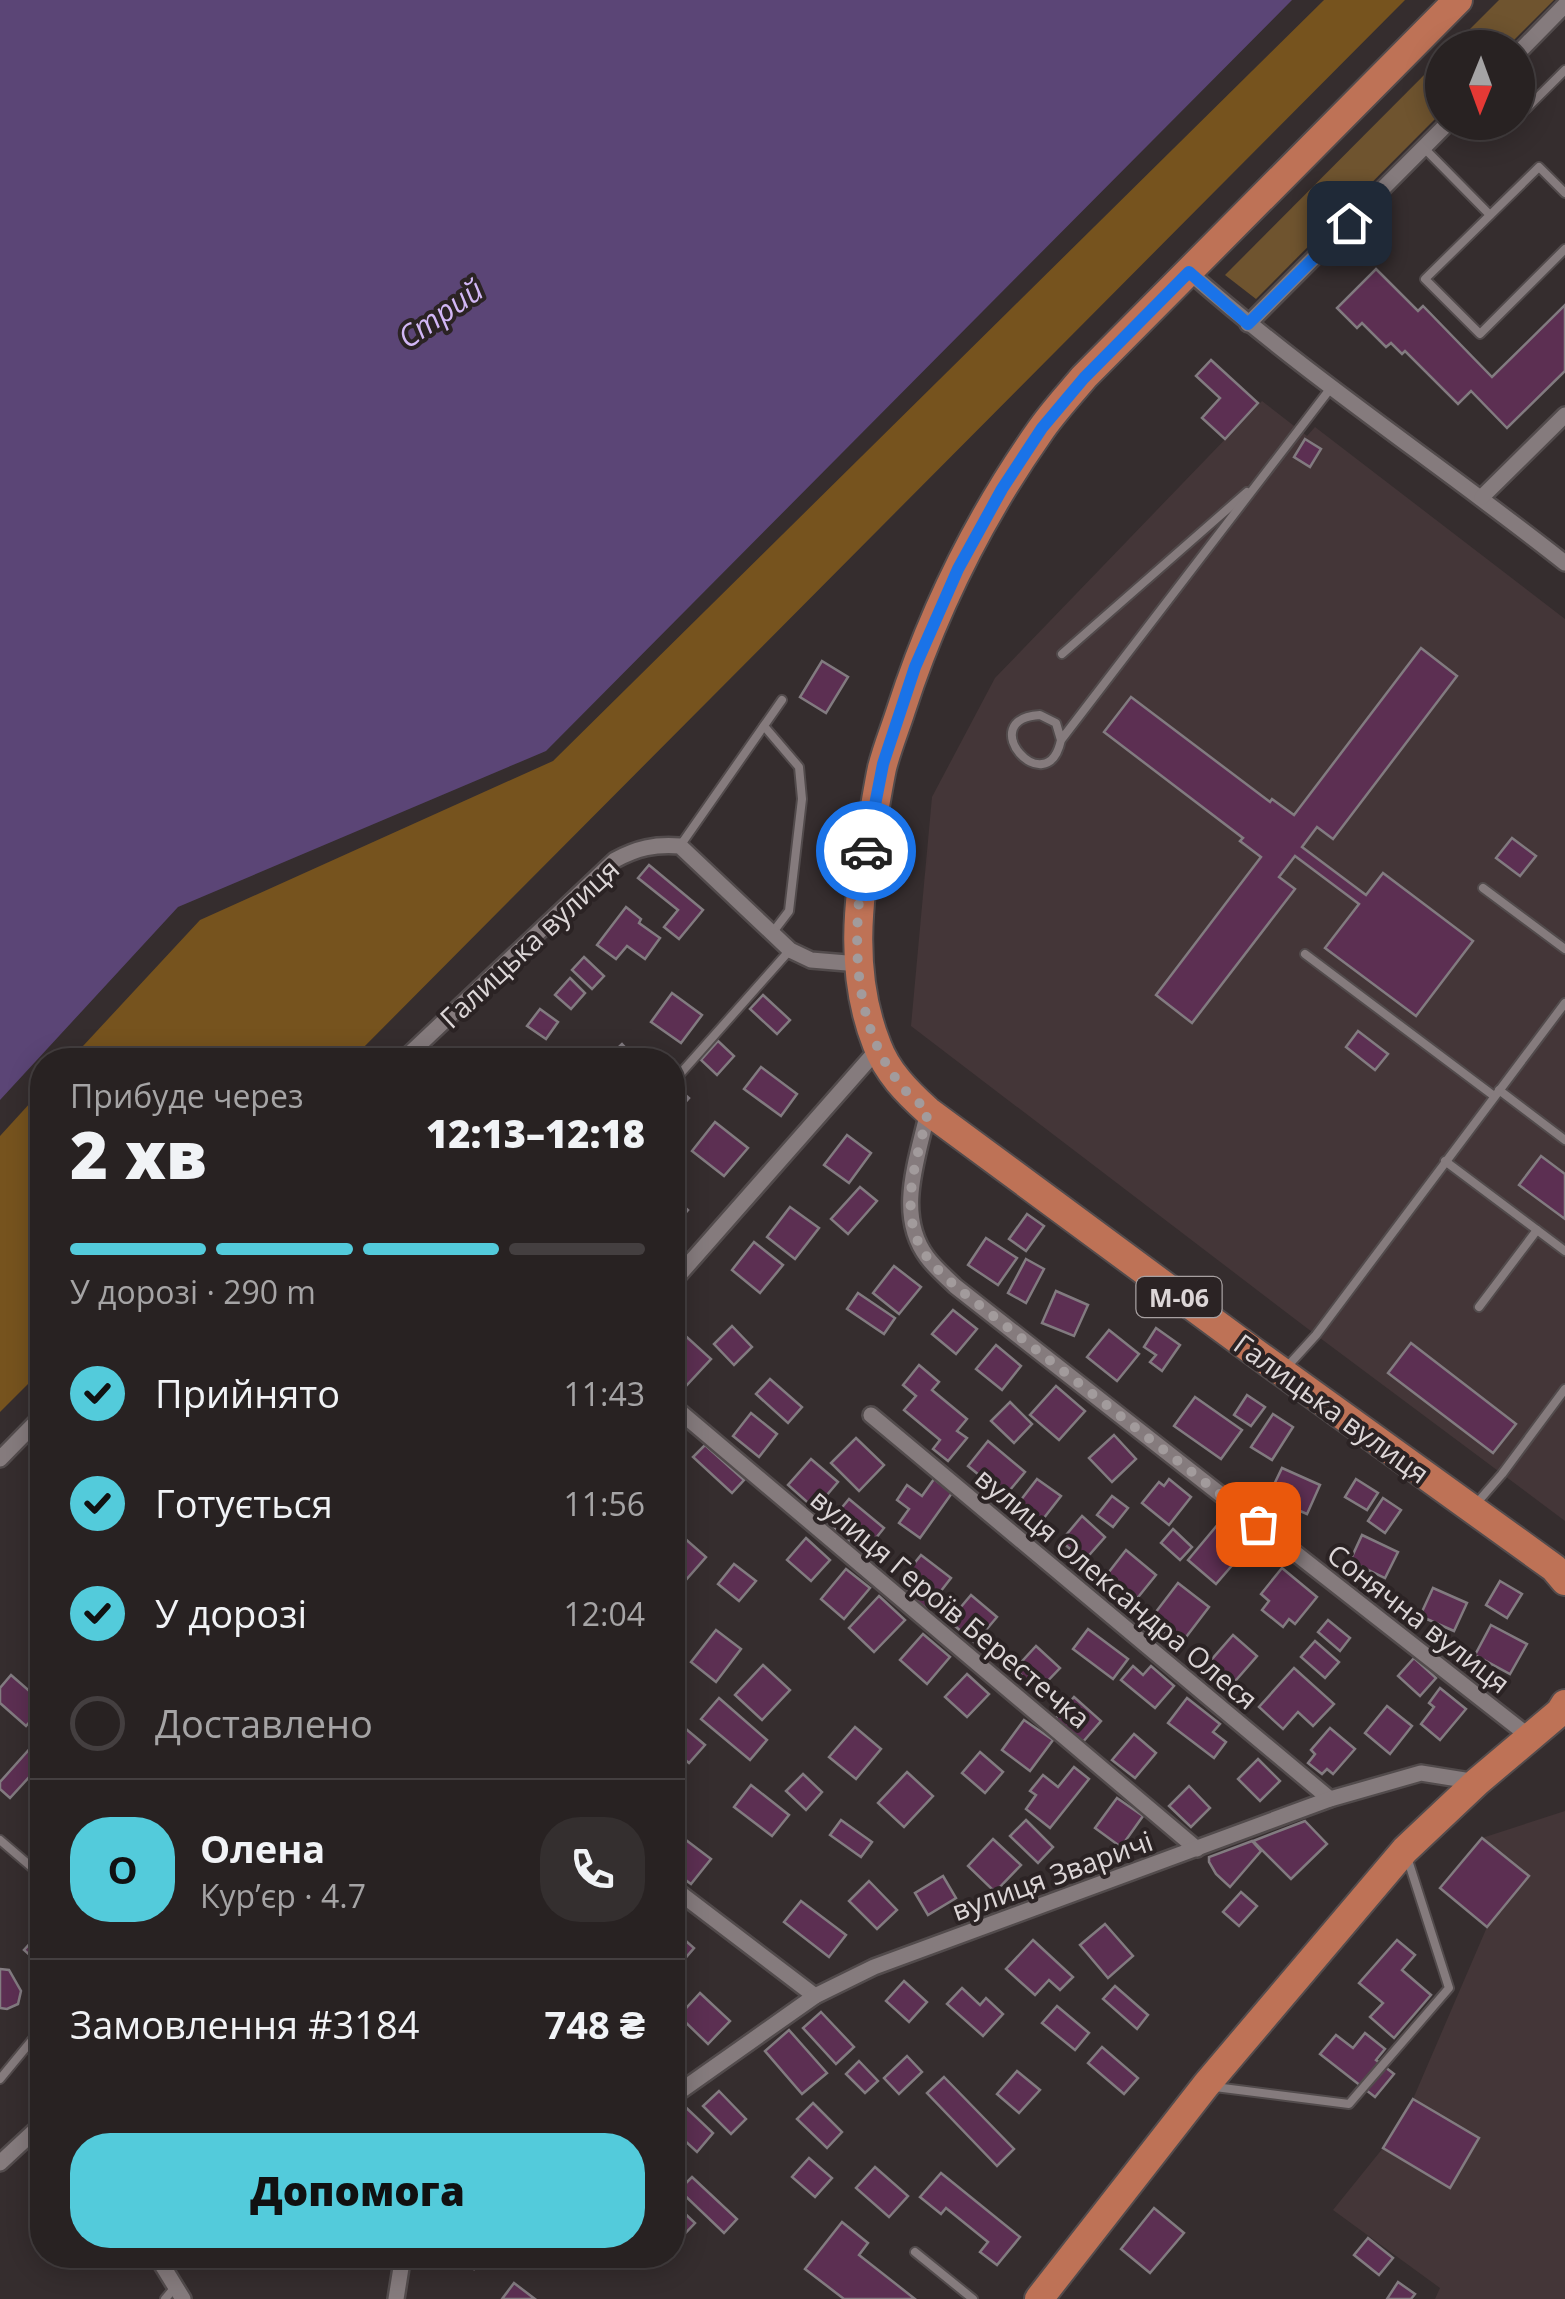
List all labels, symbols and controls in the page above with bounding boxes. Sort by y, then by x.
north arrow [1425,30,1535,140]
map controls [1425,30,1535,140]
pin [1307,181,1392,266]
icon: home [1322,196,1377,251]
water label: Стрий [389,269,491,357]
courier [816,801,916,901]
icon: car [839,824,894,879]
street label: Галицька вулиця [431,850,627,1036]
text: Прибуде через [70,1074,303,1117]
text: 12:13–12:18 [426,1107,645,1159]
text: 2 хв [70,1110,207,1198]
text: У дорозі · 290 m [70,1270,316,1313]
road number: М-06 [1136,1277,1222,1317]
street label: Галицька вулиця [1227,1324,1437,1492]
icon: check [70,1366,125,1421]
text: Прийнято [155,1367,340,1419]
text: 11:43 [563,1372,645,1415]
street label: вулиця Олександра Олеся [968,1459,1266,1717]
icon: check [70,1476,125,1531]
text: Готується [155,1477,333,1529]
street label: вулиця Героїв Берестечка [803,1480,1099,1736]
text: 11:56 [563,1482,645,1525]
pin [1216,1482,1301,1567]
icon: bag [1231,1497,1286,1552]
street label: Сонячна вулиця [1320,1535,1518,1701]
icon: check [70,1586,125,1641]
text: У дорозі [155,1587,307,1639]
text: 12:04 [563,1592,645,1635]
text: Доставлено [155,1697,373,1749]
button: phone [540,1817,645,1922]
street label: вулиця Зваричі [946,1821,1158,1929]
text: Олена [200,1822,325,1874]
text: О [107,1843,138,1895]
text: Кур’єр · 4.7 [200,1874,366,1917]
text: Замовлення #3184 [70,1998,419,2050]
text: 748 ₴ [545,1998,645,2050]
button: Допомога [70,2133,645,2248]

